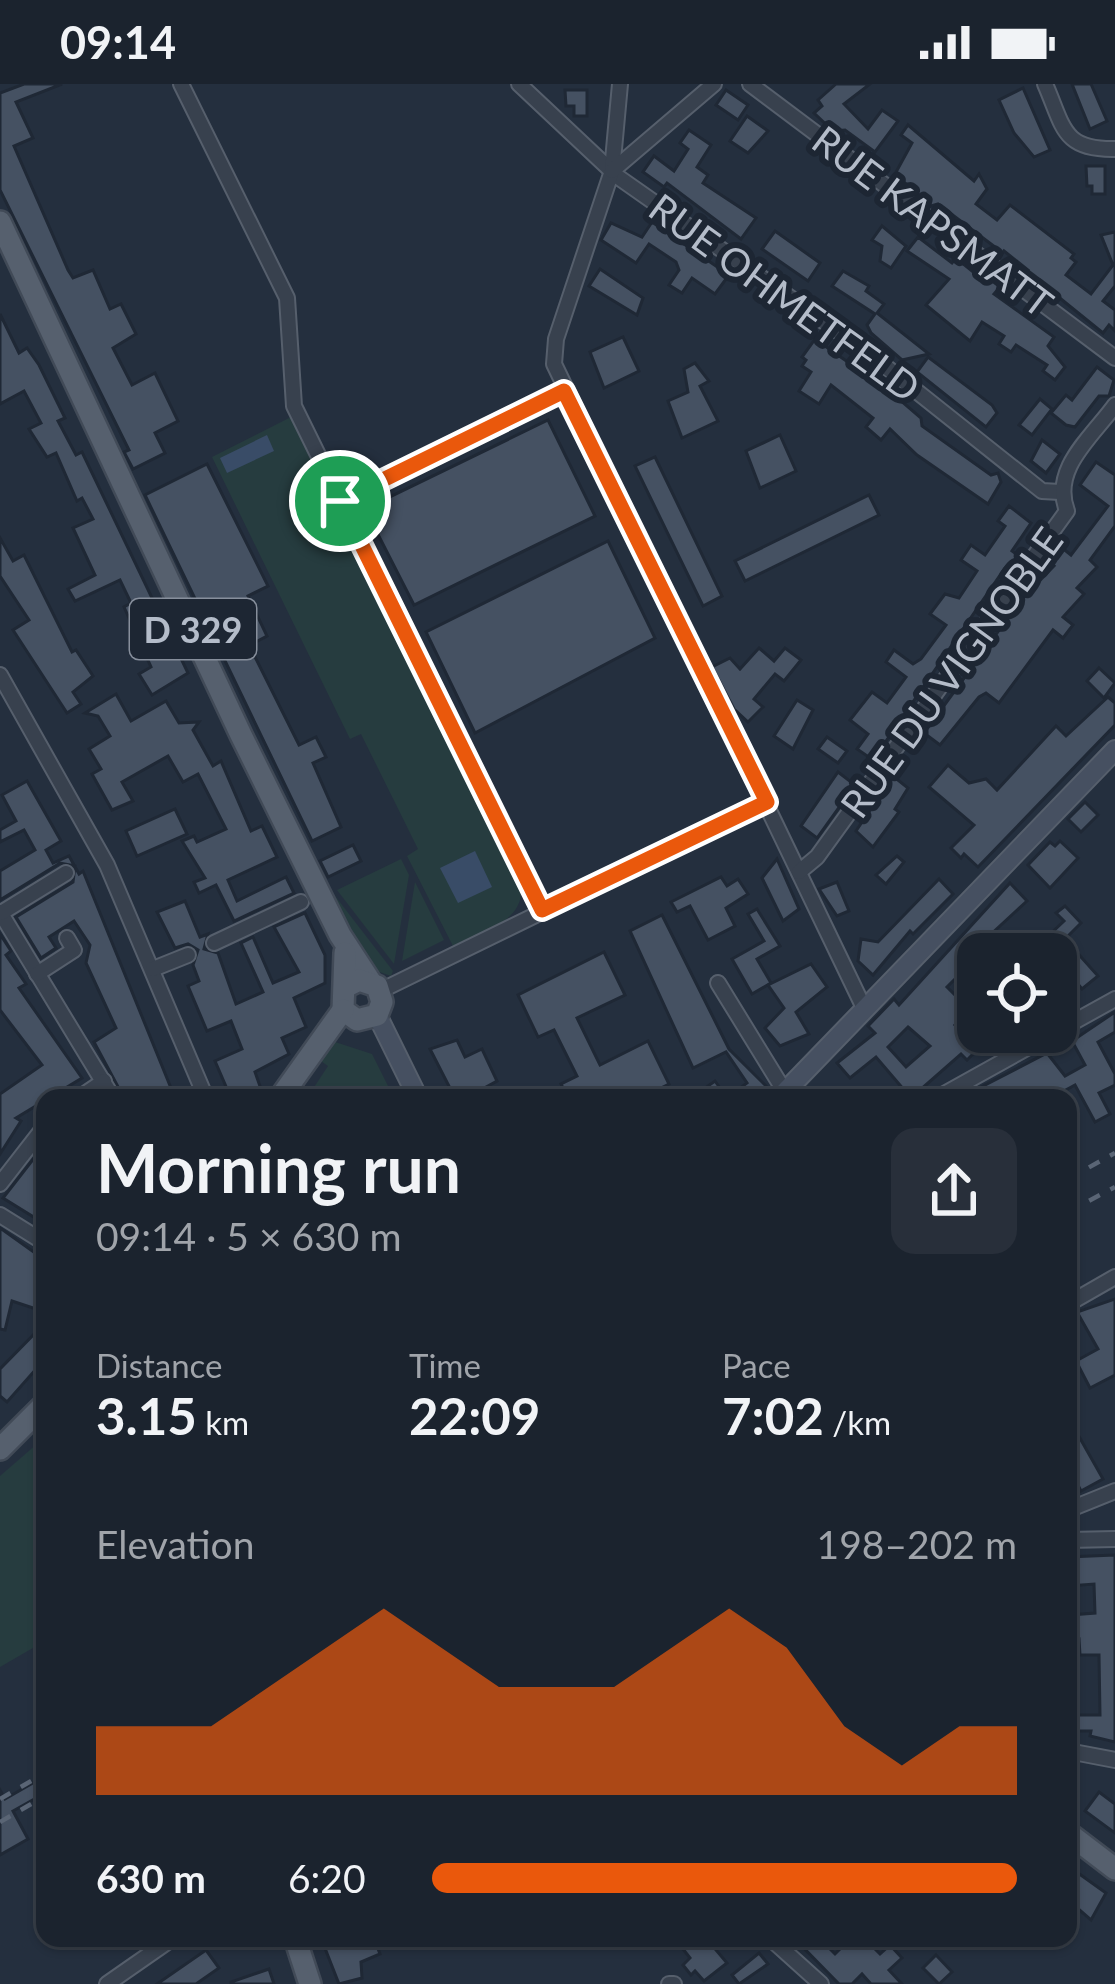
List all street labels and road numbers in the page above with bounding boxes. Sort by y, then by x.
street label: RUE KAPSMATT [804,116,1062,326]
street label: RUE OHMETFELD [641,184,929,410]
street label: RUE DU VIGNOBLE [830,518,1072,826]
road number: D 329 [130,599,256,659]

